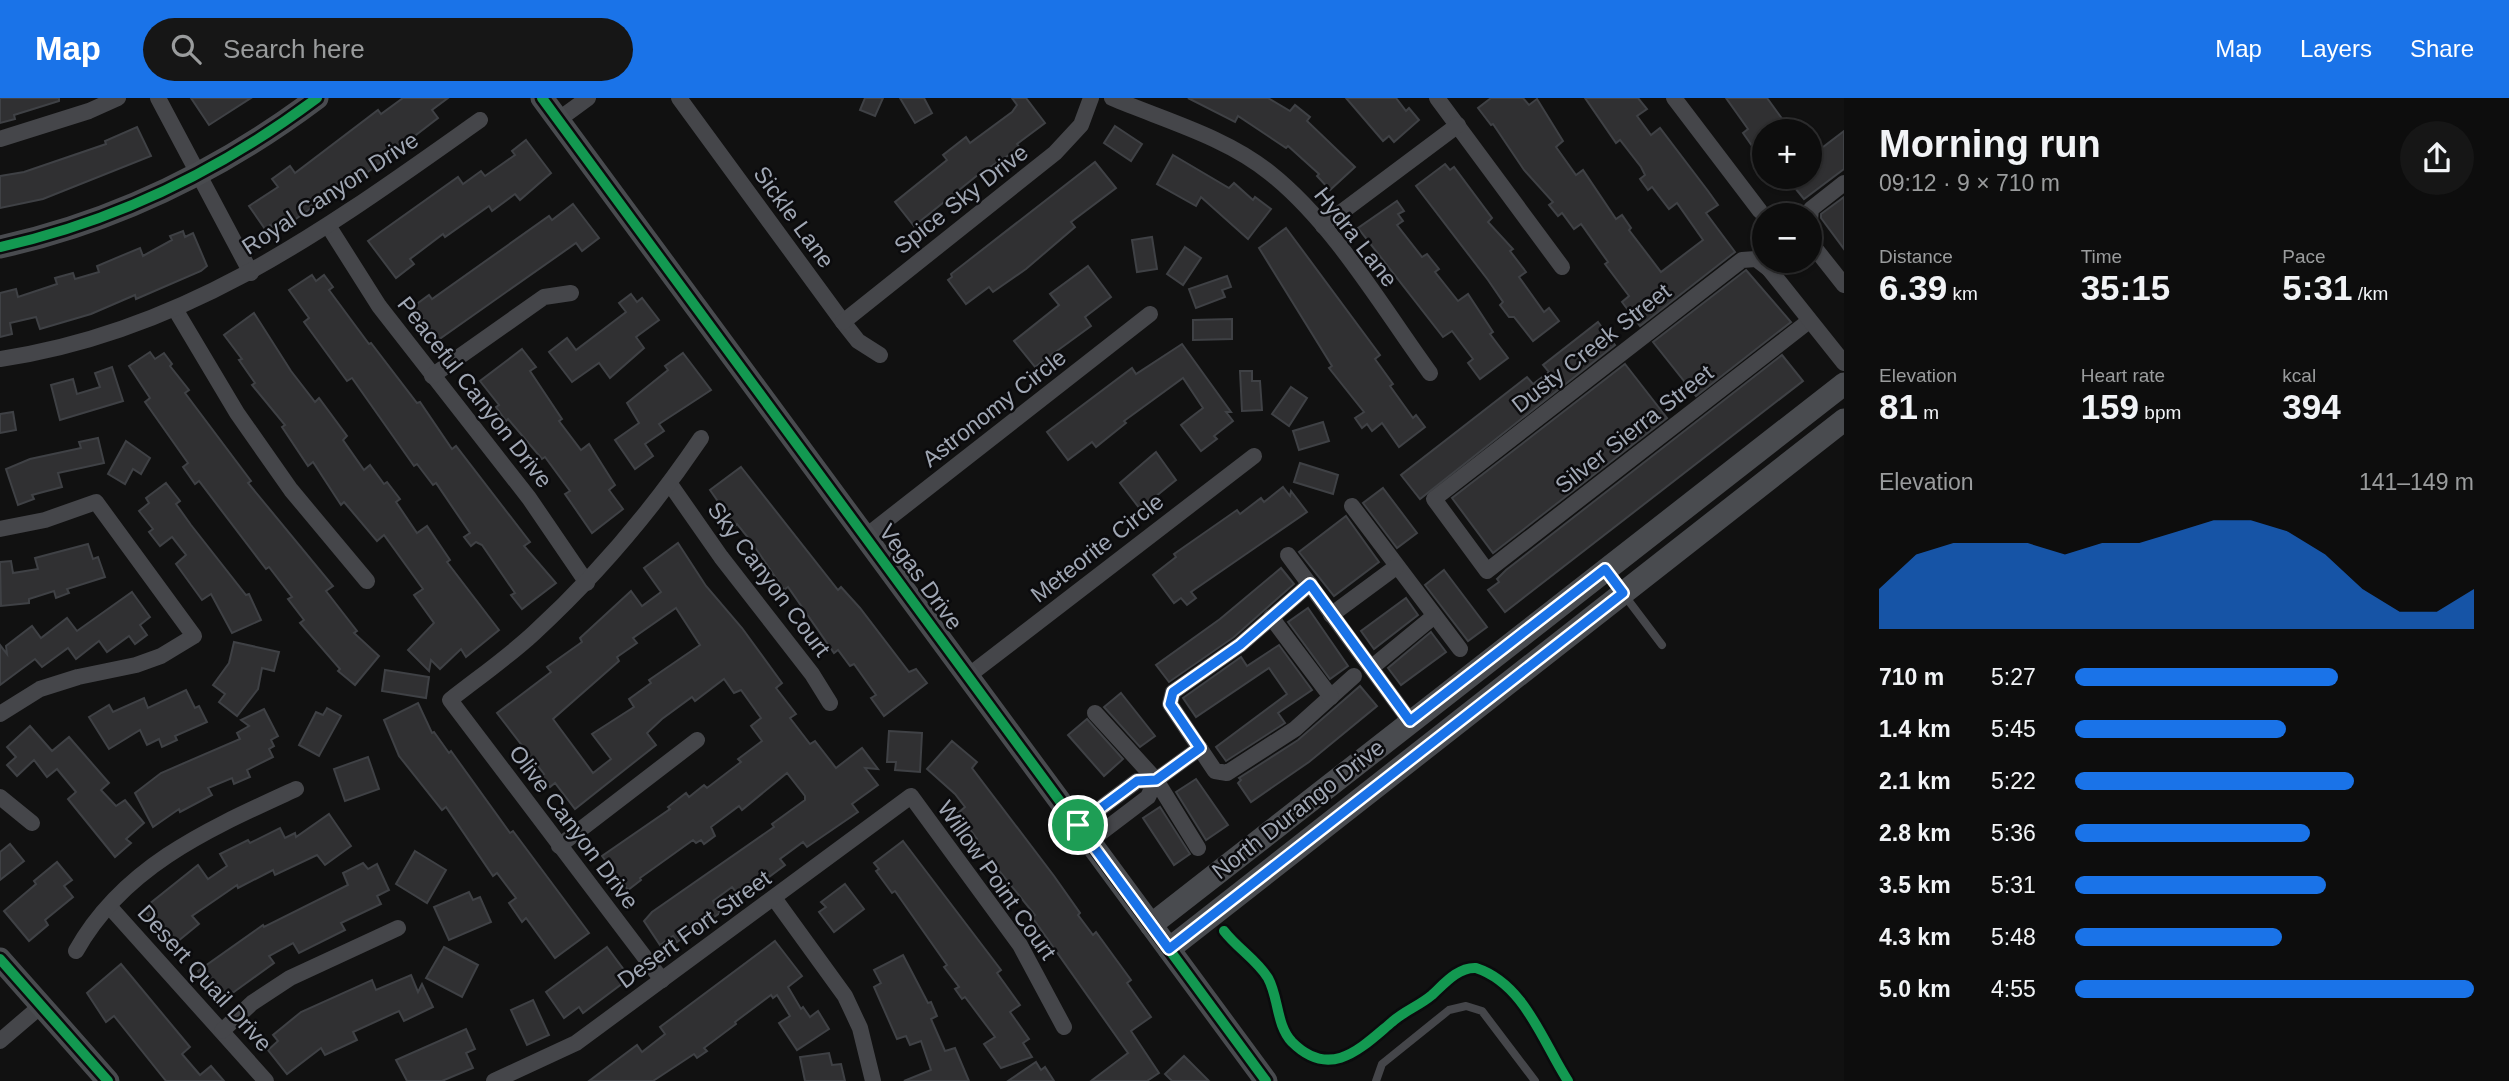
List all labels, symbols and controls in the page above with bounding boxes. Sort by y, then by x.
search box [143,18,633,81]
text: Map [35,30,101,67]
icon: search [167,30,205,68]
text: Search here [223,34,365,64]
text: Map [2215,35,2262,62]
text: Layers [2300,35,2372,62]
text: Share [2410,35,2474,62]
map controls [1752,119,1822,273]
button: + [1752,119,1822,189]
button: share [2400,121,2474,195]
text: Morning run [1879,123,2101,165]
street label: Royal Canyon Drive [237,126,423,260]
street label: Spice Sky Drive [889,139,1033,259]
street label: Sickle Lane [749,161,839,273]
text: 09:12 · 9 × 710 m [1879,170,2060,196]
street label: Hydra Lane [1309,182,1403,292]
button: − [1752,203,1822,273]
text: Distance [1879,246,1953,267]
text: Time [2081,246,2122,267]
text: Pace [2282,246,2326,267]
text: 6.39 [1879,268,1947,307]
text: 35:15 [2081,268,2170,307]
text: 5:31 [2282,268,2352,307]
street label: Dusty Creek Street [1506,278,1676,418]
text: km [1947,283,1978,304]
text: /km [2352,283,2388,304]
street label: Peaceful Canyon Drive [392,291,558,493]
street label: Astronomy Circle [917,344,1071,472]
street label: Silver Sierra Street [1550,359,1719,499]
text: Elevation [1879,365,1957,386]
text: Heart rate [2081,365,2165,386]
text: kcal [2282,365,2316,386]
text: 81 [1879,387,1918,426]
text: 159 [2081,387,2139,426]
text: 394 [2282,387,2341,426]
text: m [1918,402,1939,423]
text: bpm [2139,402,2181,423]
text: Elevation [1879,469,1974,495]
text: 141–149 m [2359,469,2474,495]
street label: Meteorite Circle [1026,488,1168,608]
street label: Sky Canyon Court [702,497,836,662]
street label: Vegas Drive [874,519,968,635]
text: 710 m [1879,664,1944,690]
text: 5:27 [1991,664,2036,690]
text: 1.4 km [1879,716,1951,742]
text: 5:45 [1991,716,2036,742]
street label: North Durango Drive [1207,734,1389,884]
street label: Olive Canyon Drive [504,740,644,914]
text: 2.1 km [1879,768,1951,794]
text: 5:22 [1991,768,2036,794]
pin [1048,795,1108,855]
street label: Willow Point Court [932,796,1062,965]
icon: arrive [1059,806,1097,844]
text: 2.8 km [1879,820,1951,846]
text: 5:36 [1991,820,2036,846]
street label: Desert Fort Street [612,864,776,993]
text: 3.5 km [1879,872,1951,898]
text: 5:31 [1991,872,2036,898]
street label: Desert Quail Drive [132,899,278,1057]
text: 4.3 km [1879,924,1951,950]
text: 5:48 [1991,924,2036,950]
text: 5.0 km [1879,976,1951,1002]
text: 4:55 [1991,976,2036,1002]

